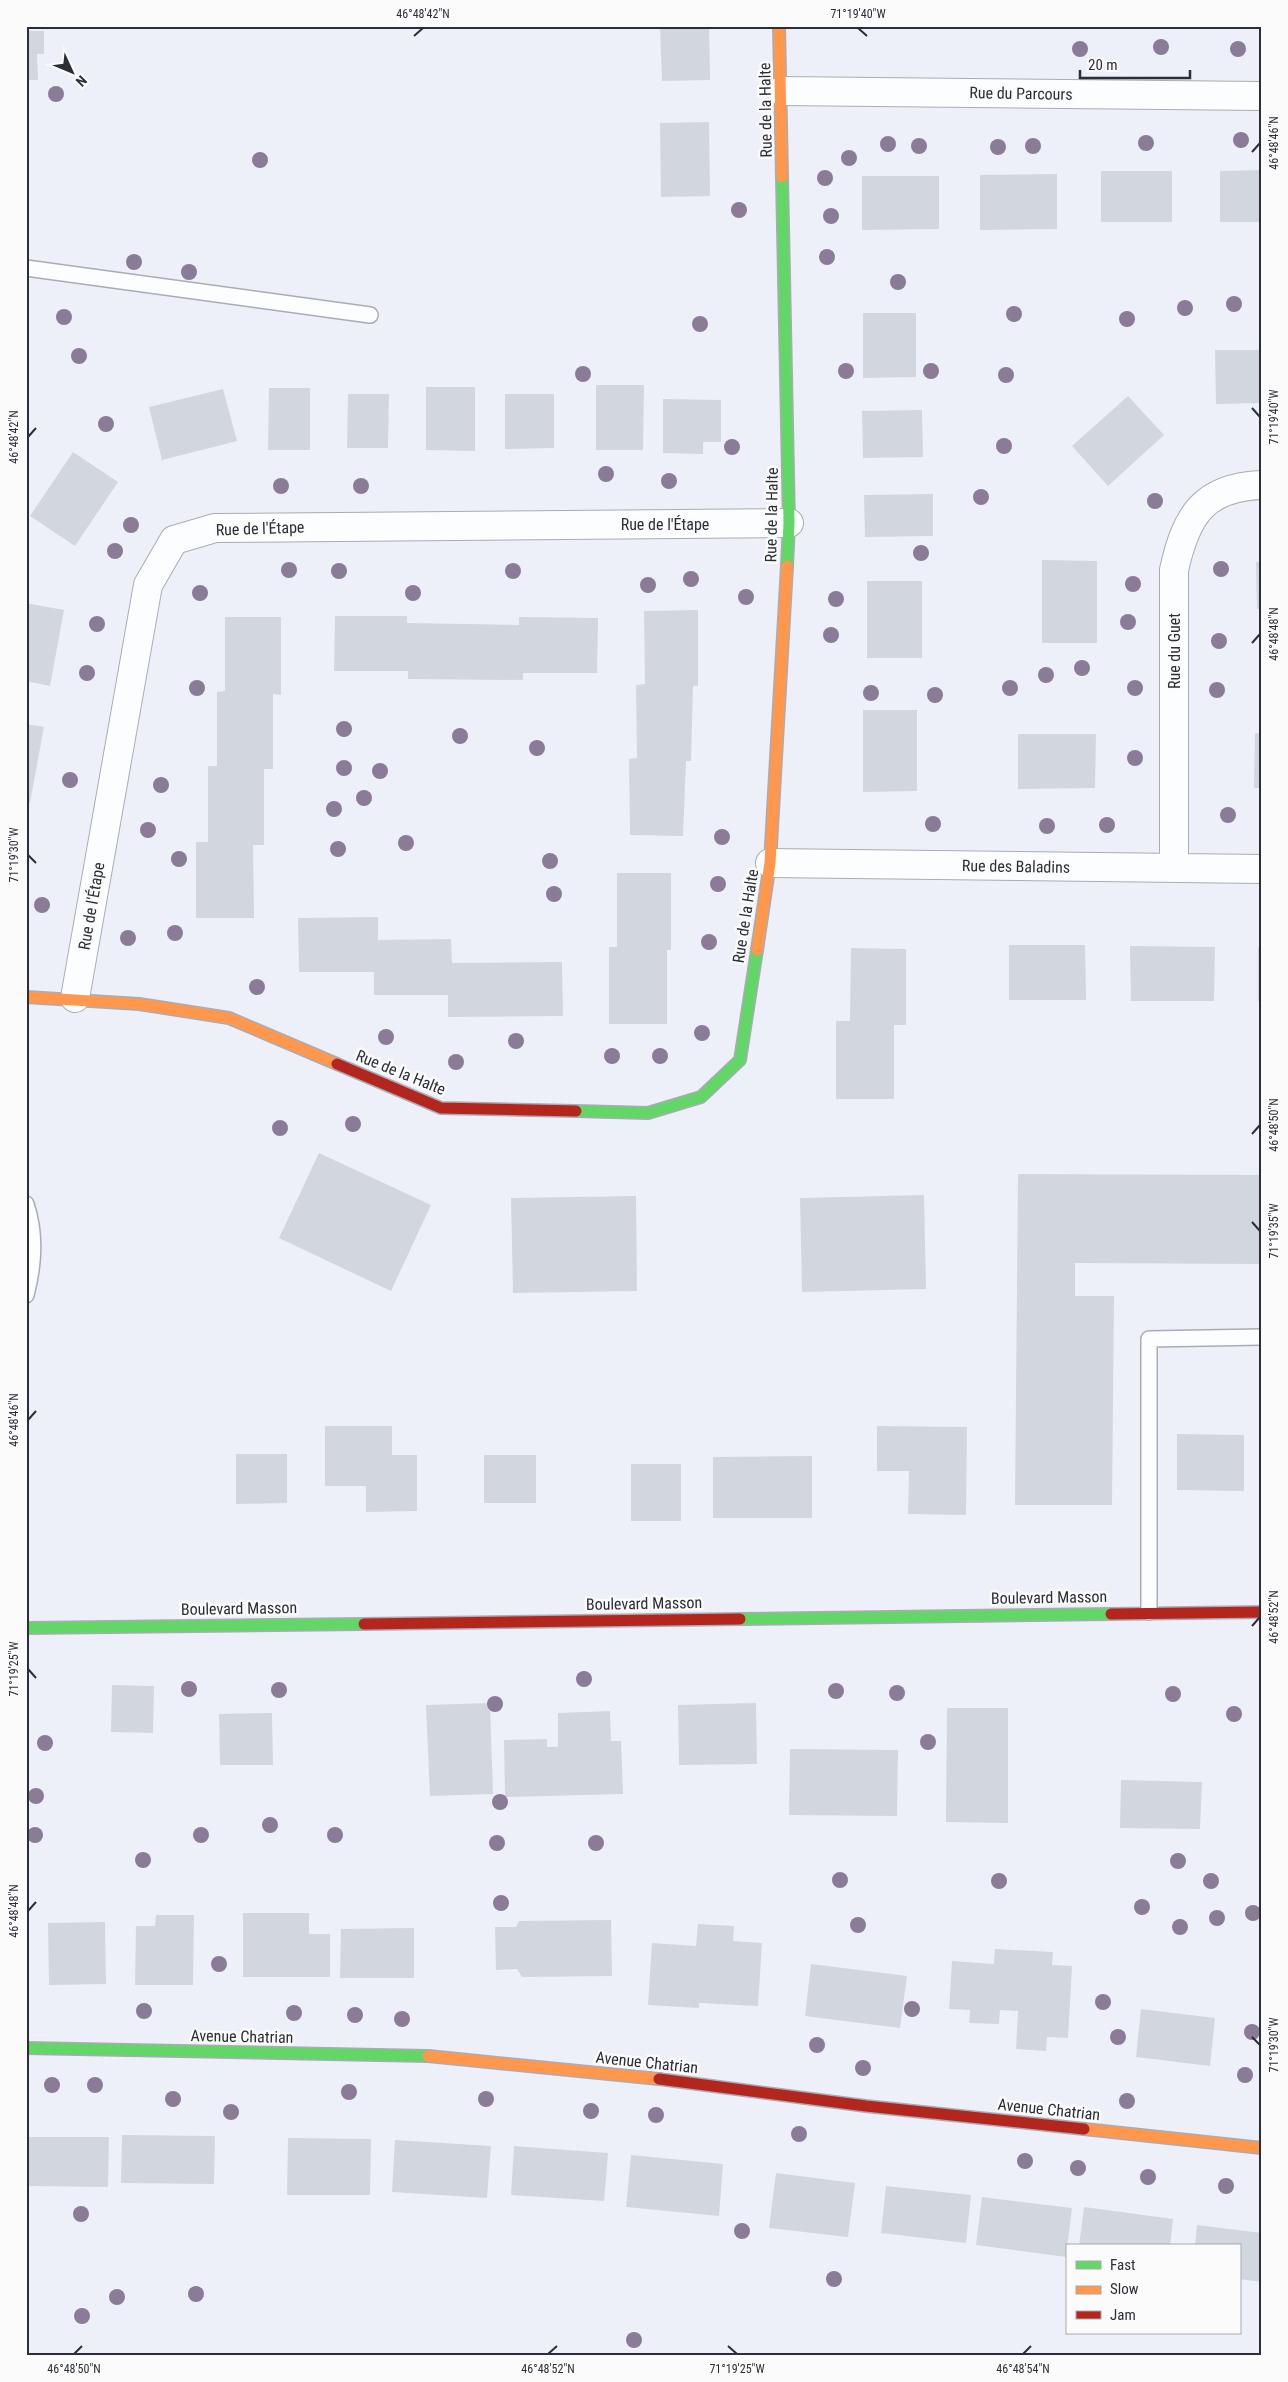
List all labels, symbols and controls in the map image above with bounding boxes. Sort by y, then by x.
text: 46°48'42"N [396,7,450,21]
text: 71°19'40"W [830,7,886,21]
north arrow [48,48,98,98]
scale bar [1080,48,1190,80]
text: 20 m [1088,56,1118,74]
street label: Rue de la Halte [755,62,776,158]
text: N [73,72,90,90]
street label: Rue du Parcours [969,83,1073,104]
text: 46°48'46"N [1267,116,1281,170]
text: 71°19'40"W [1267,389,1281,445]
text: 46°48'42"N [7,410,21,464]
street label: Rue de la Halte [761,467,782,563]
street label: Rue de l'Étape [621,515,709,534]
street label: Rue de l'Étape [215,517,305,540]
text: 46°48'48"N [1267,607,1281,661]
street label: Rue du Guet [1165,613,1184,689]
text: 71°19'30"W [7,827,21,883]
street label: Rue des Baladins [962,856,1070,877]
street label: Rue de l'Étape [74,861,109,951]
street label: Rue de la Halte [729,868,762,964]
street label: Rue de la Halte [353,1046,448,1099]
text: 46°48'50"N [1267,1098,1281,1152]
text: 71°19'35"W [1267,1203,1281,1259]
text: 46°48'46"N [7,1393,21,1447]
street label: Boulevard Masson [991,1587,1107,1608]
text: 46°48'52"N [1267,1590,1281,1644]
street label: Boulevard Masson [586,1593,702,1614]
street label: Boulevard Masson [181,1598,297,1619]
text: 71°19'25"W [7,1641,21,1697]
text: 46°48'48"N [7,1884,21,1938]
text: 71°19'30"W [1267,2017,1281,2073]
street label: Avenue Chatrian [190,2026,294,2047]
street label: Avenue Chatrian [595,2048,699,2077]
street label: Avenue Chatrian [997,2095,1101,2124]
legend [1066,2244,1240,2334]
text: Fast [1110,2256,1135,2274]
text: Slow [1110,2280,1139,2298]
text: Jam [1110,2306,1136,2324]
text: 46°48'50"N [47,2362,101,2376]
text: 46°48'52"N [521,2362,575,2376]
text: 71°19'25"W [709,2362,765,2376]
text: 46°48'54"N [996,2362,1050,2376]

